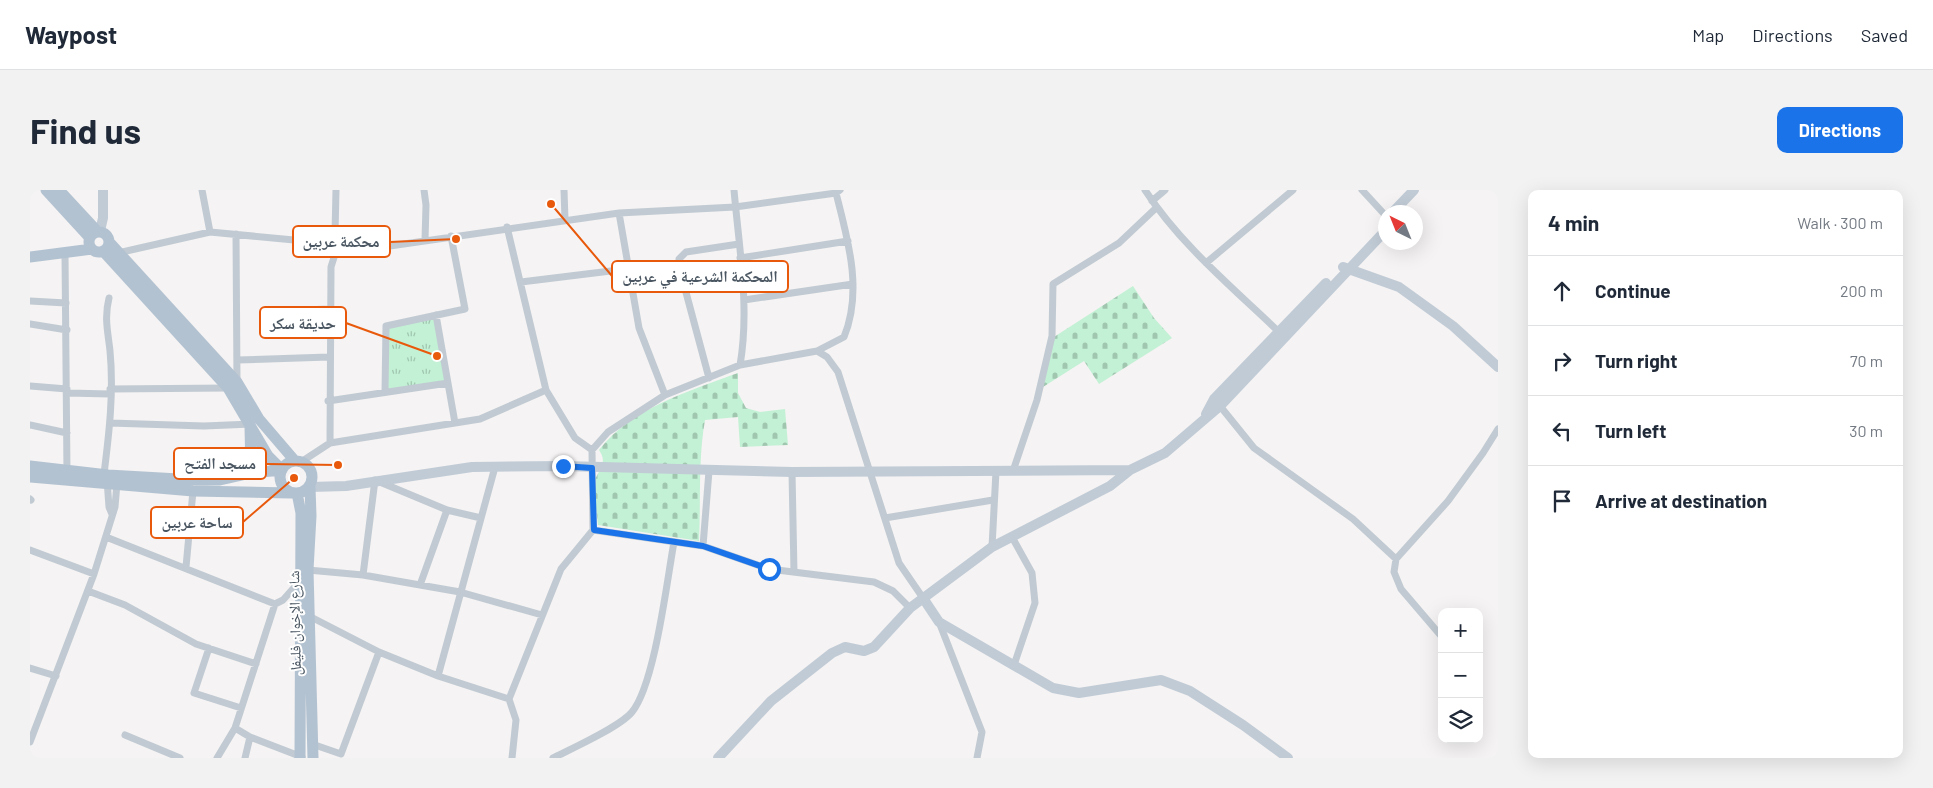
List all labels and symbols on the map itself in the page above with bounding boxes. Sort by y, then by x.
north arrow [1378,205,1423,250]
callout: محكمة عربين [293,226,390,257]
text: محكمة عربين [302,231,380,251]
callout: المحكمة الشرعية في عربين [612,261,788,292]
text: المحكمة الشرعية في عربين [622,266,778,289]
callout: حديقة سكر [260,307,346,338]
text: حديقة سكر [269,313,336,332]
callout: مسجد الفتح [174,448,266,479]
text: مسجد الفتح [184,453,256,474]
route end [552,455,575,478]
callout: ساحة عربين [151,507,243,538]
text: ساحة عربين [161,512,233,532]
route start [758,558,781,581]
street label: شارع الإخوان فليفل [284,570,306,676]

